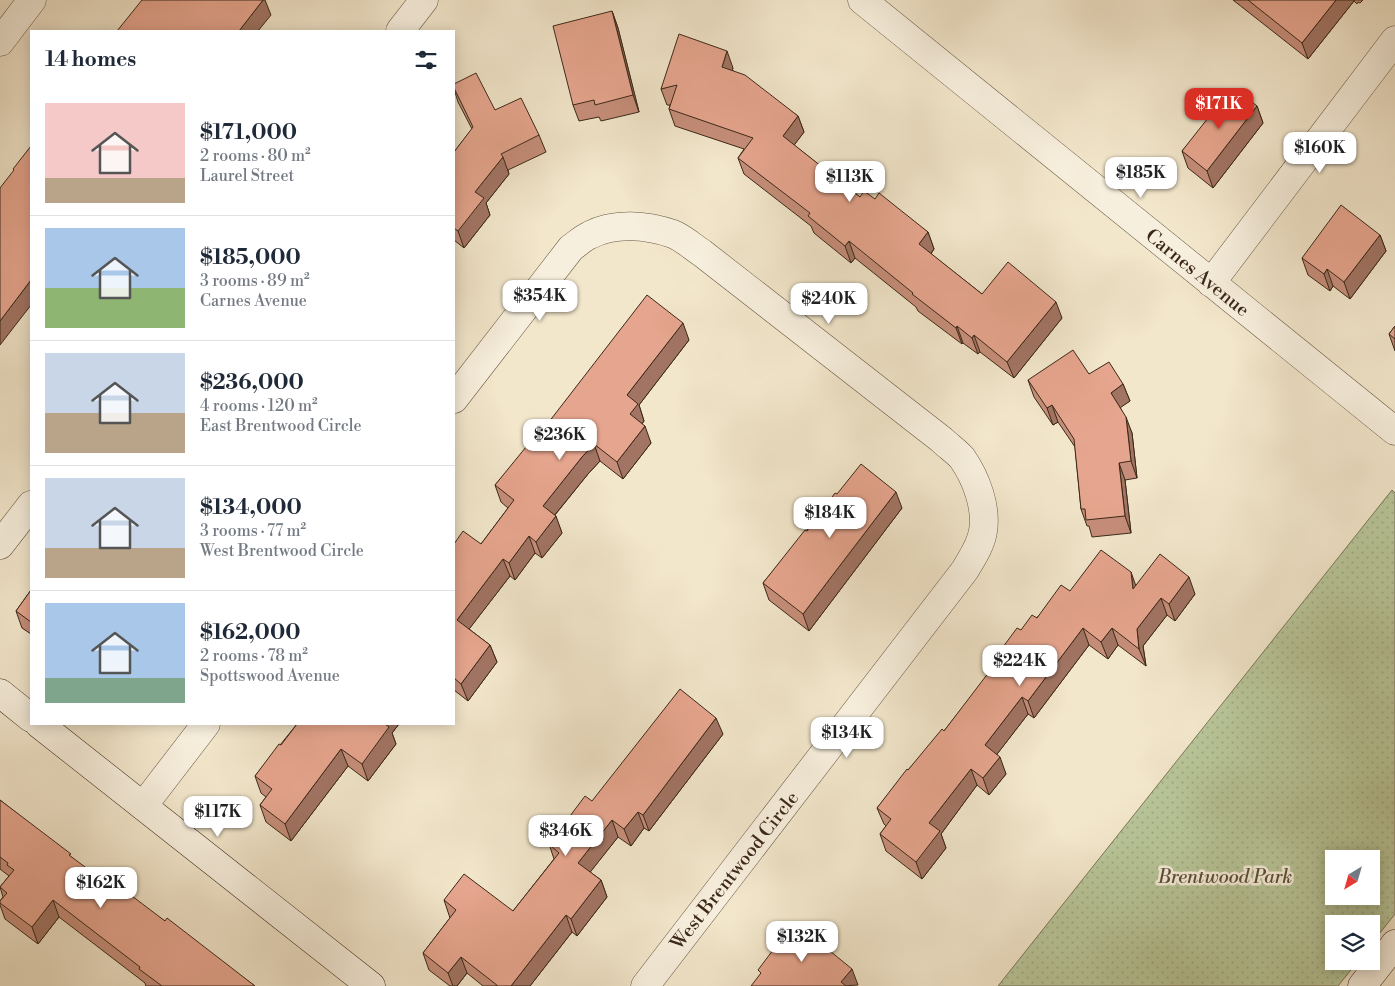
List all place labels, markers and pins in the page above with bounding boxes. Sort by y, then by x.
pin: $171K [1184,88,1254,130]
pin: $160K [1285,132,1355,174]
pin: $185K [1106,156,1176,199]
pin: $113K [815,160,885,203]
pin: $354K [505,280,575,322]
pin: $240K [794,282,864,325]
pin: $236K [525,418,595,461]
pin: $184K [795,496,865,539]
pin: $224K [985,644,1055,687]
pin: $134K [812,716,882,759]
pin: $117K [183,796,253,838]
pin: $346K [531,814,601,857]
pin: $162K [66,866,136,909]
pin: $132K [767,920,837,963]

